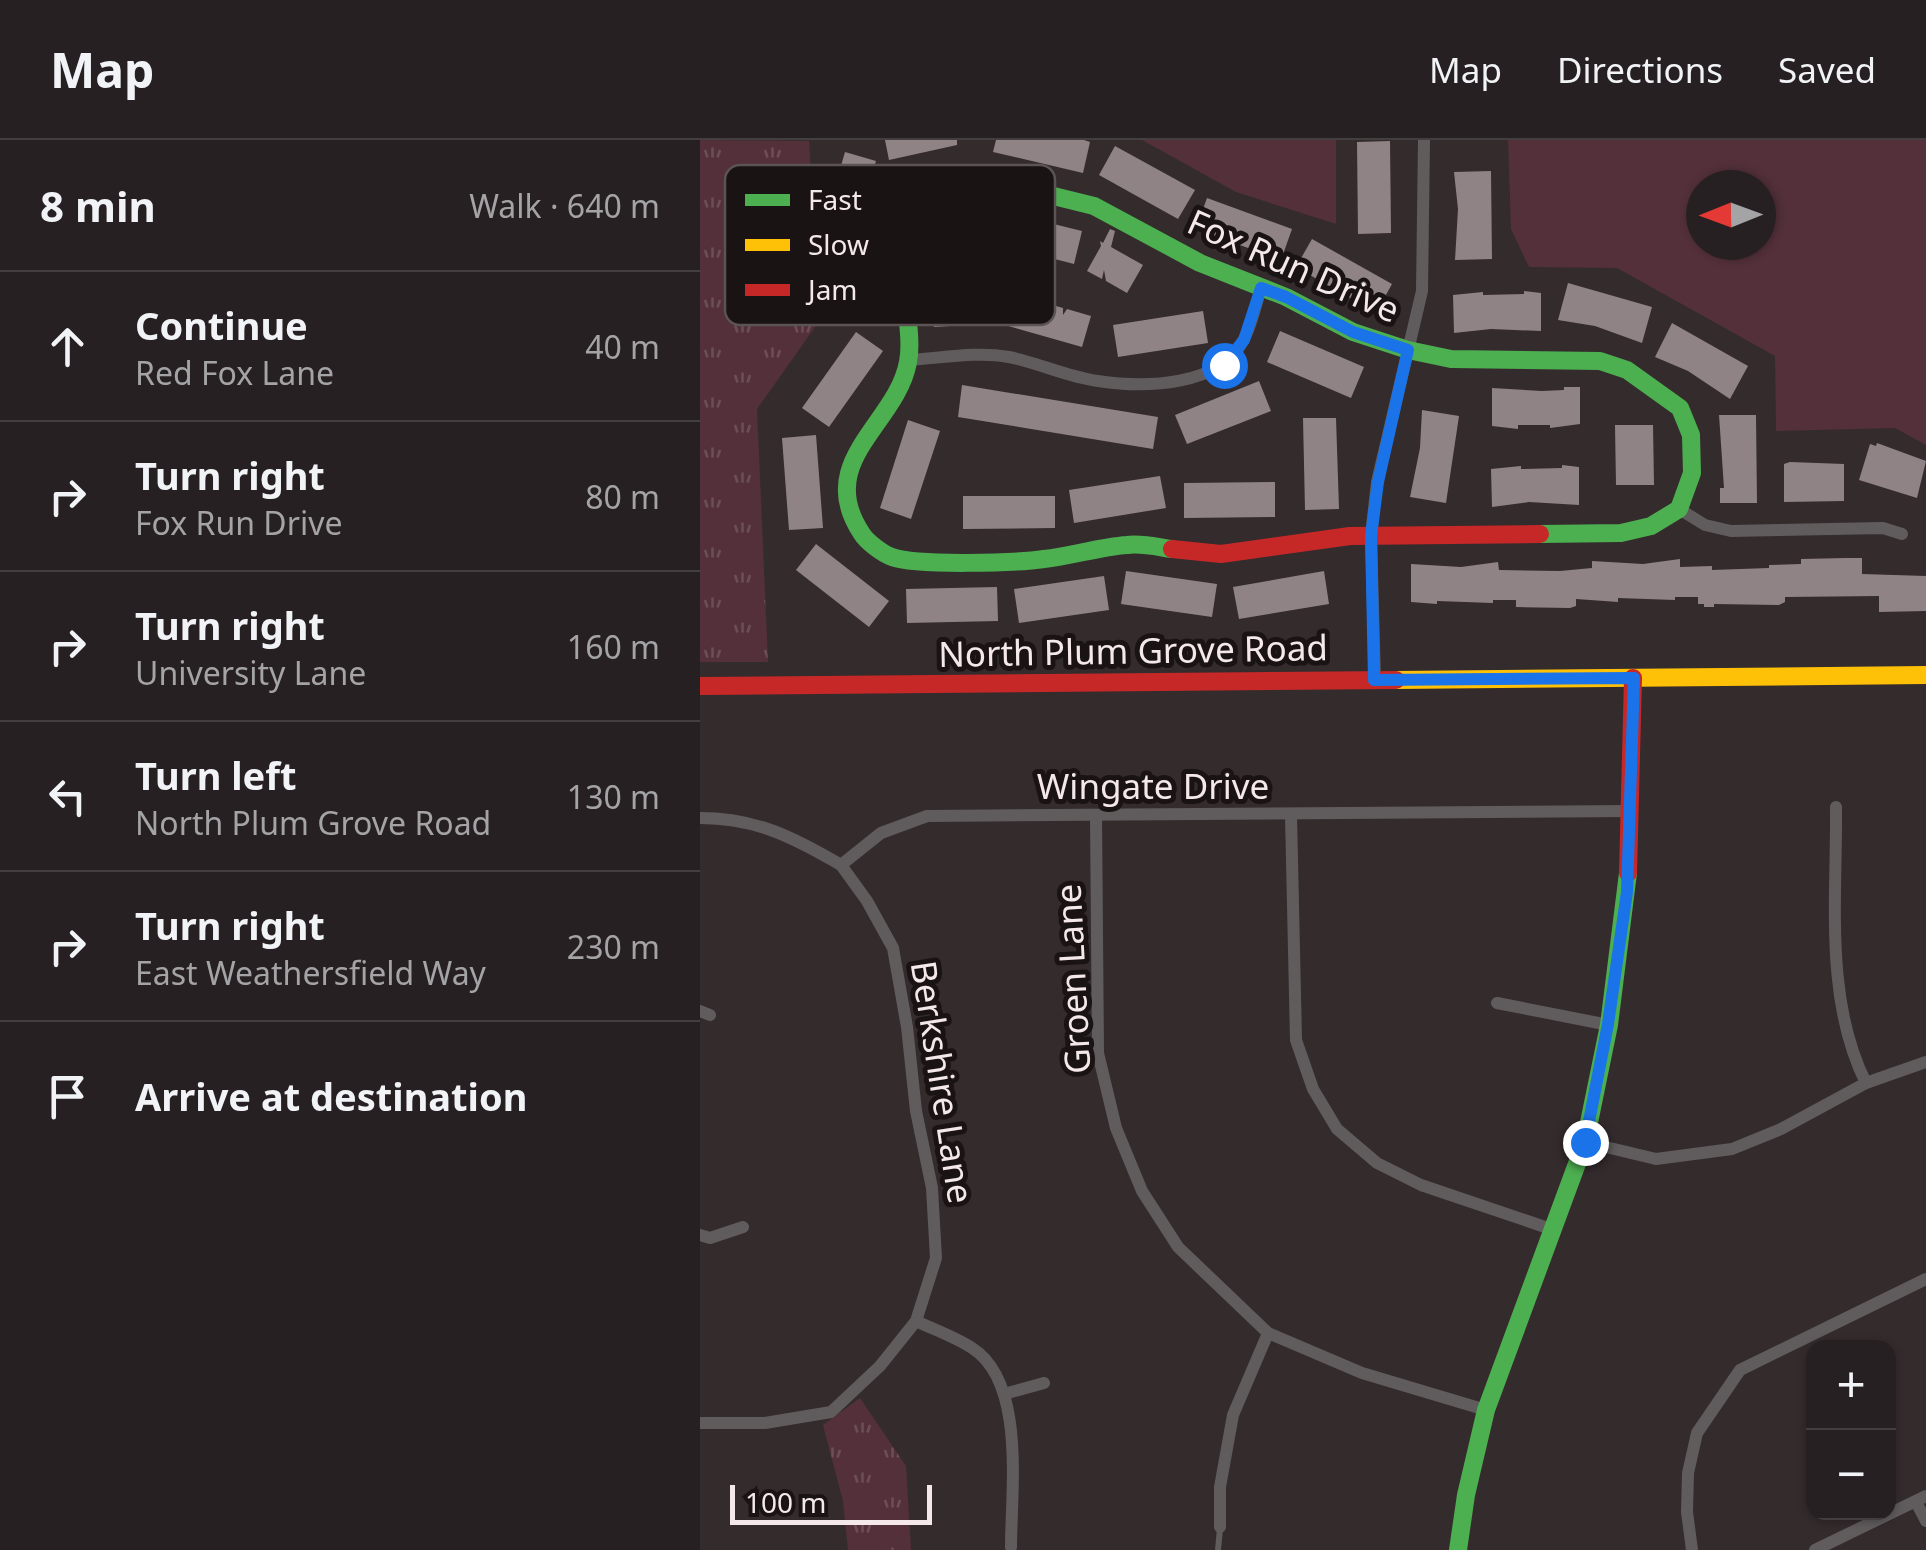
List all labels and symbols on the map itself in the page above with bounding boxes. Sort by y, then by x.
legend [725,165,1055,325]
north arrow [1686,170,1776,260]
text: Fast [808,180,862,218]
street label: Fox Run Drive [1181,197,1407,333]
text: Slow [808,225,869,263]
text: Jam [805,270,858,308]
route start [1202,343,1248,389]
street label: North Plum Grove Road [938,623,1328,677]
street label: Wingate Drive [1037,762,1269,809]
street label: Groen Lane [1044,883,1100,1075]
street label: Berkshire Lane [901,957,985,1207]
route end [1563,1120,1609,1166]
scale bar [730,1480,932,1524]

